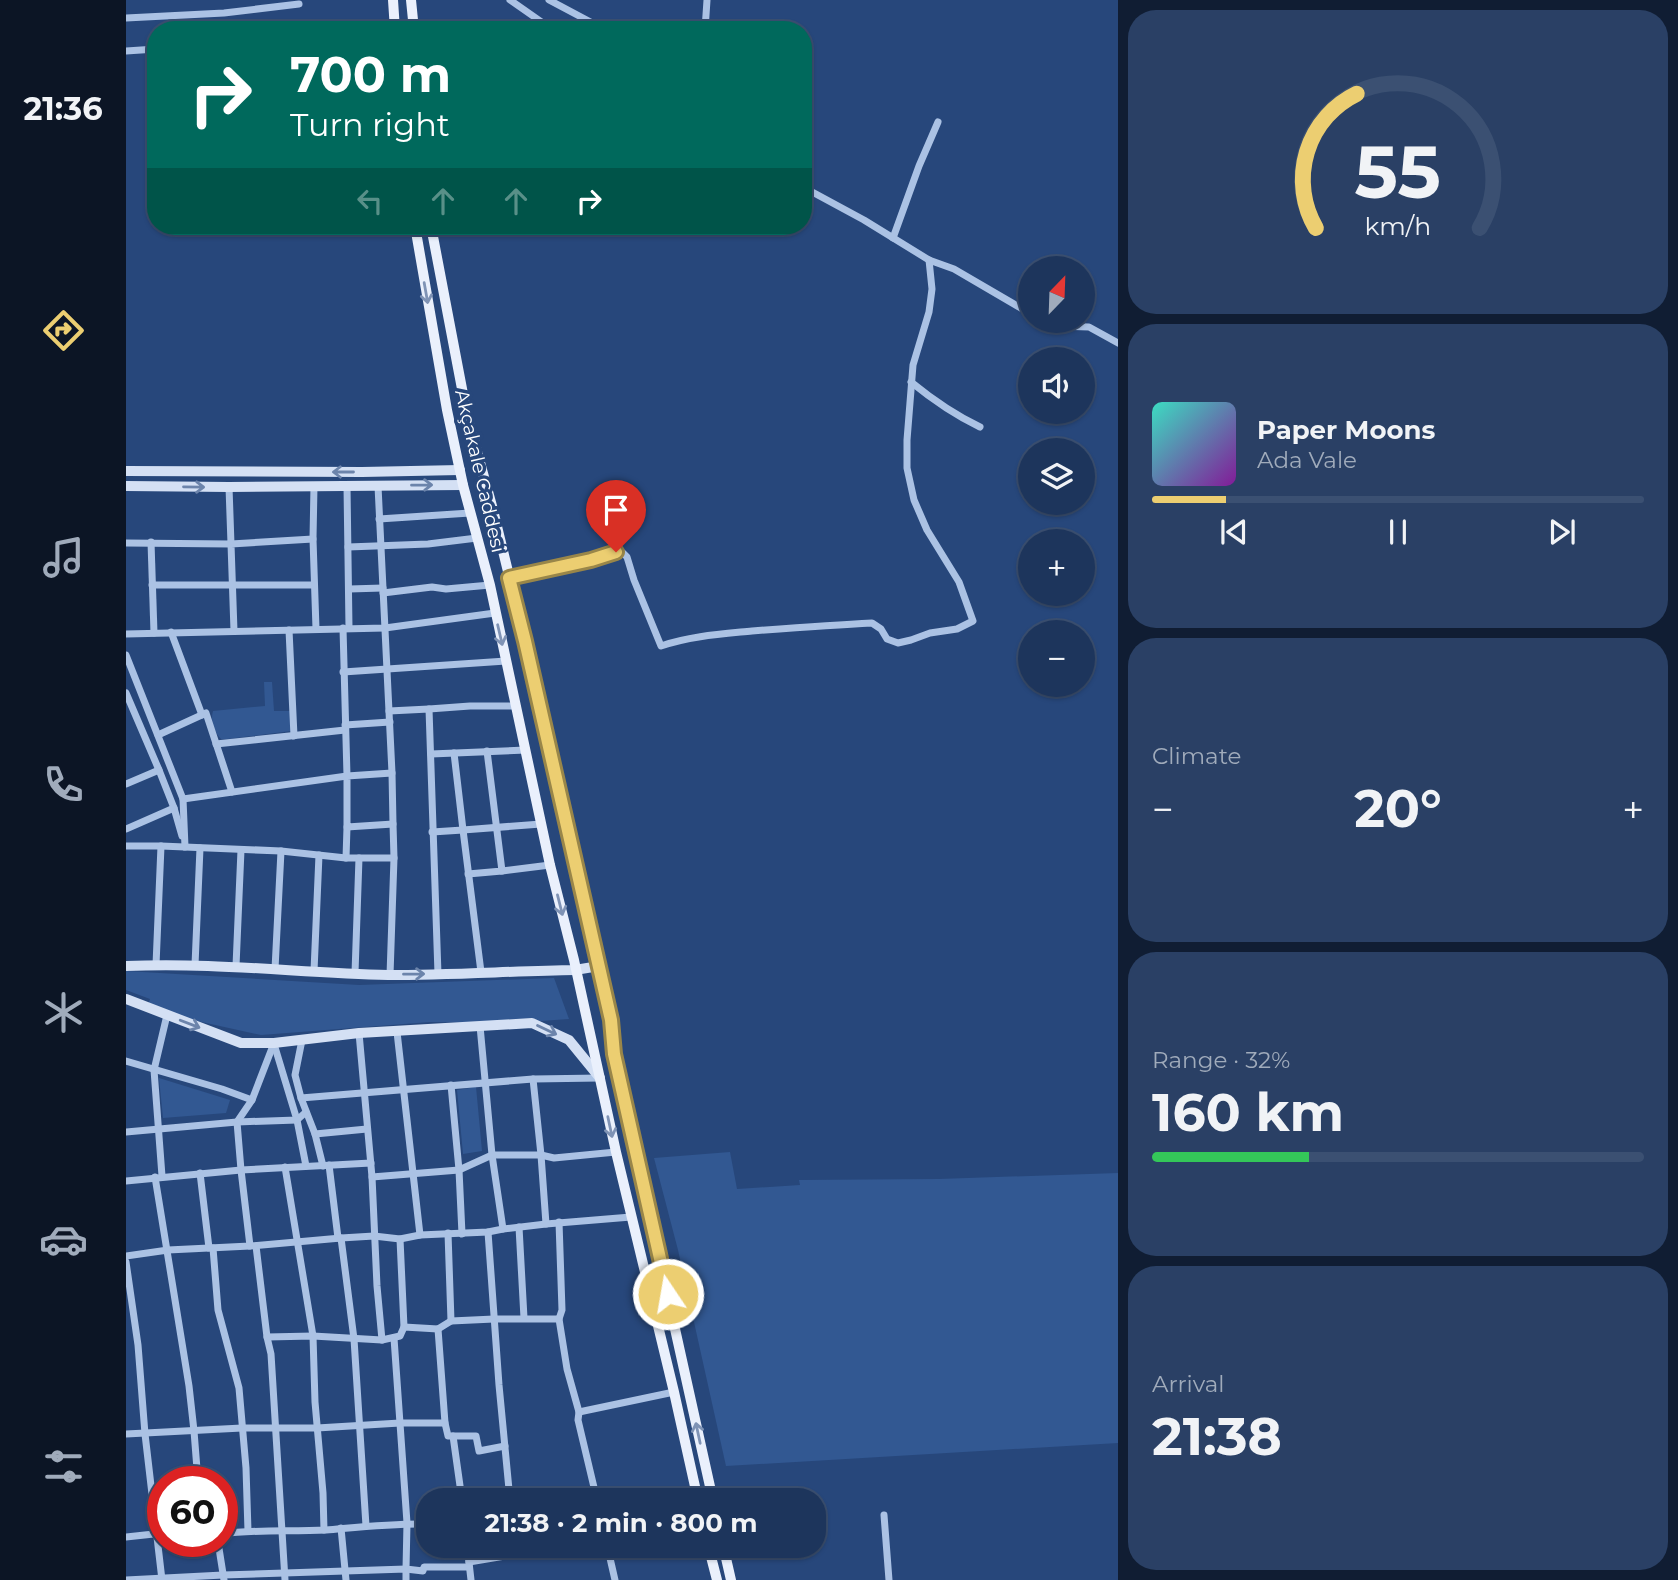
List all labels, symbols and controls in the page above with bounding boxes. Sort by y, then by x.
text: 700 m [290,45,451,104]
icon: right [175,49,266,140]
text: 21:36 [23,89,103,128]
text: Turn right [290,105,450,144]
text: 55 [1355,128,1441,216]
icon: left [351,182,389,220]
icon: ahead [424,182,462,220]
icon: ahead [497,182,535,220]
icon: right [570,182,608,220]
text: km/h [1365,211,1431,241]
north arrow [1018,256,1096,332]
map controls [1018,256,1095,697]
one-way arrow [420,281,434,304]
icon: directions [39,306,88,355]
button: sound [1018,347,1095,424]
street label: Akçakale Caddesi [450,387,510,555]
text: Paper Moons [1257,414,1435,446]
button: layers [1018,438,1095,515]
text: Ada Vale [1257,446,1357,474]
one-way arrow [332,465,355,478]
one-way arrow [410,479,433,492]
one-way arrow [182,480,205,494]
pin [586,480,646,552]
icon: arrive [597,491,635,529]
icon: previous [1215,513,1253,551]
icon: pause [1379,513,1417,551]
icon: next [1543,513,1581,551]
button: + [1018,529,1095,606]
icon: music [39,533,88,582]
button: − [1018,620,1095,697]
one-way arrow [494,623,507,646]
text: Climate [1152,742,1241,770]
icon: phone [39,760,88,809]
text: 20° [1354,777,1442,840]
text: − [1152,786,1174,833]
text: + [1622,786,1644,833]
one-way arrow [554,893,567,916]
one-way arrow [403,967,426,981]
icon: climate [39,988,88,1037]
one-way arrow [178,1018,200,1031]
one-way arrow [536,1024,557,1037]
text: Range · 32% [1152,1046,1290,1074]
text: 160 km [1152,1081,1344,1144]
one-way arrow [604,1115,618,1138]
icon: car [39,1215,88,1264]
position arrow [631,1257,705,1331]
text: Arrival [1152,1370,1225,1398]
text: 21:38 [1152,1405,1282,1468]
one-way arrow [691,1422,705,1445]
icon: filters [39,1442,88,1491]
speed limit sign: 60 [147,1466,238,1557]
text: 21:38 · 2 min · 800 m [485,1507,757,1539]

